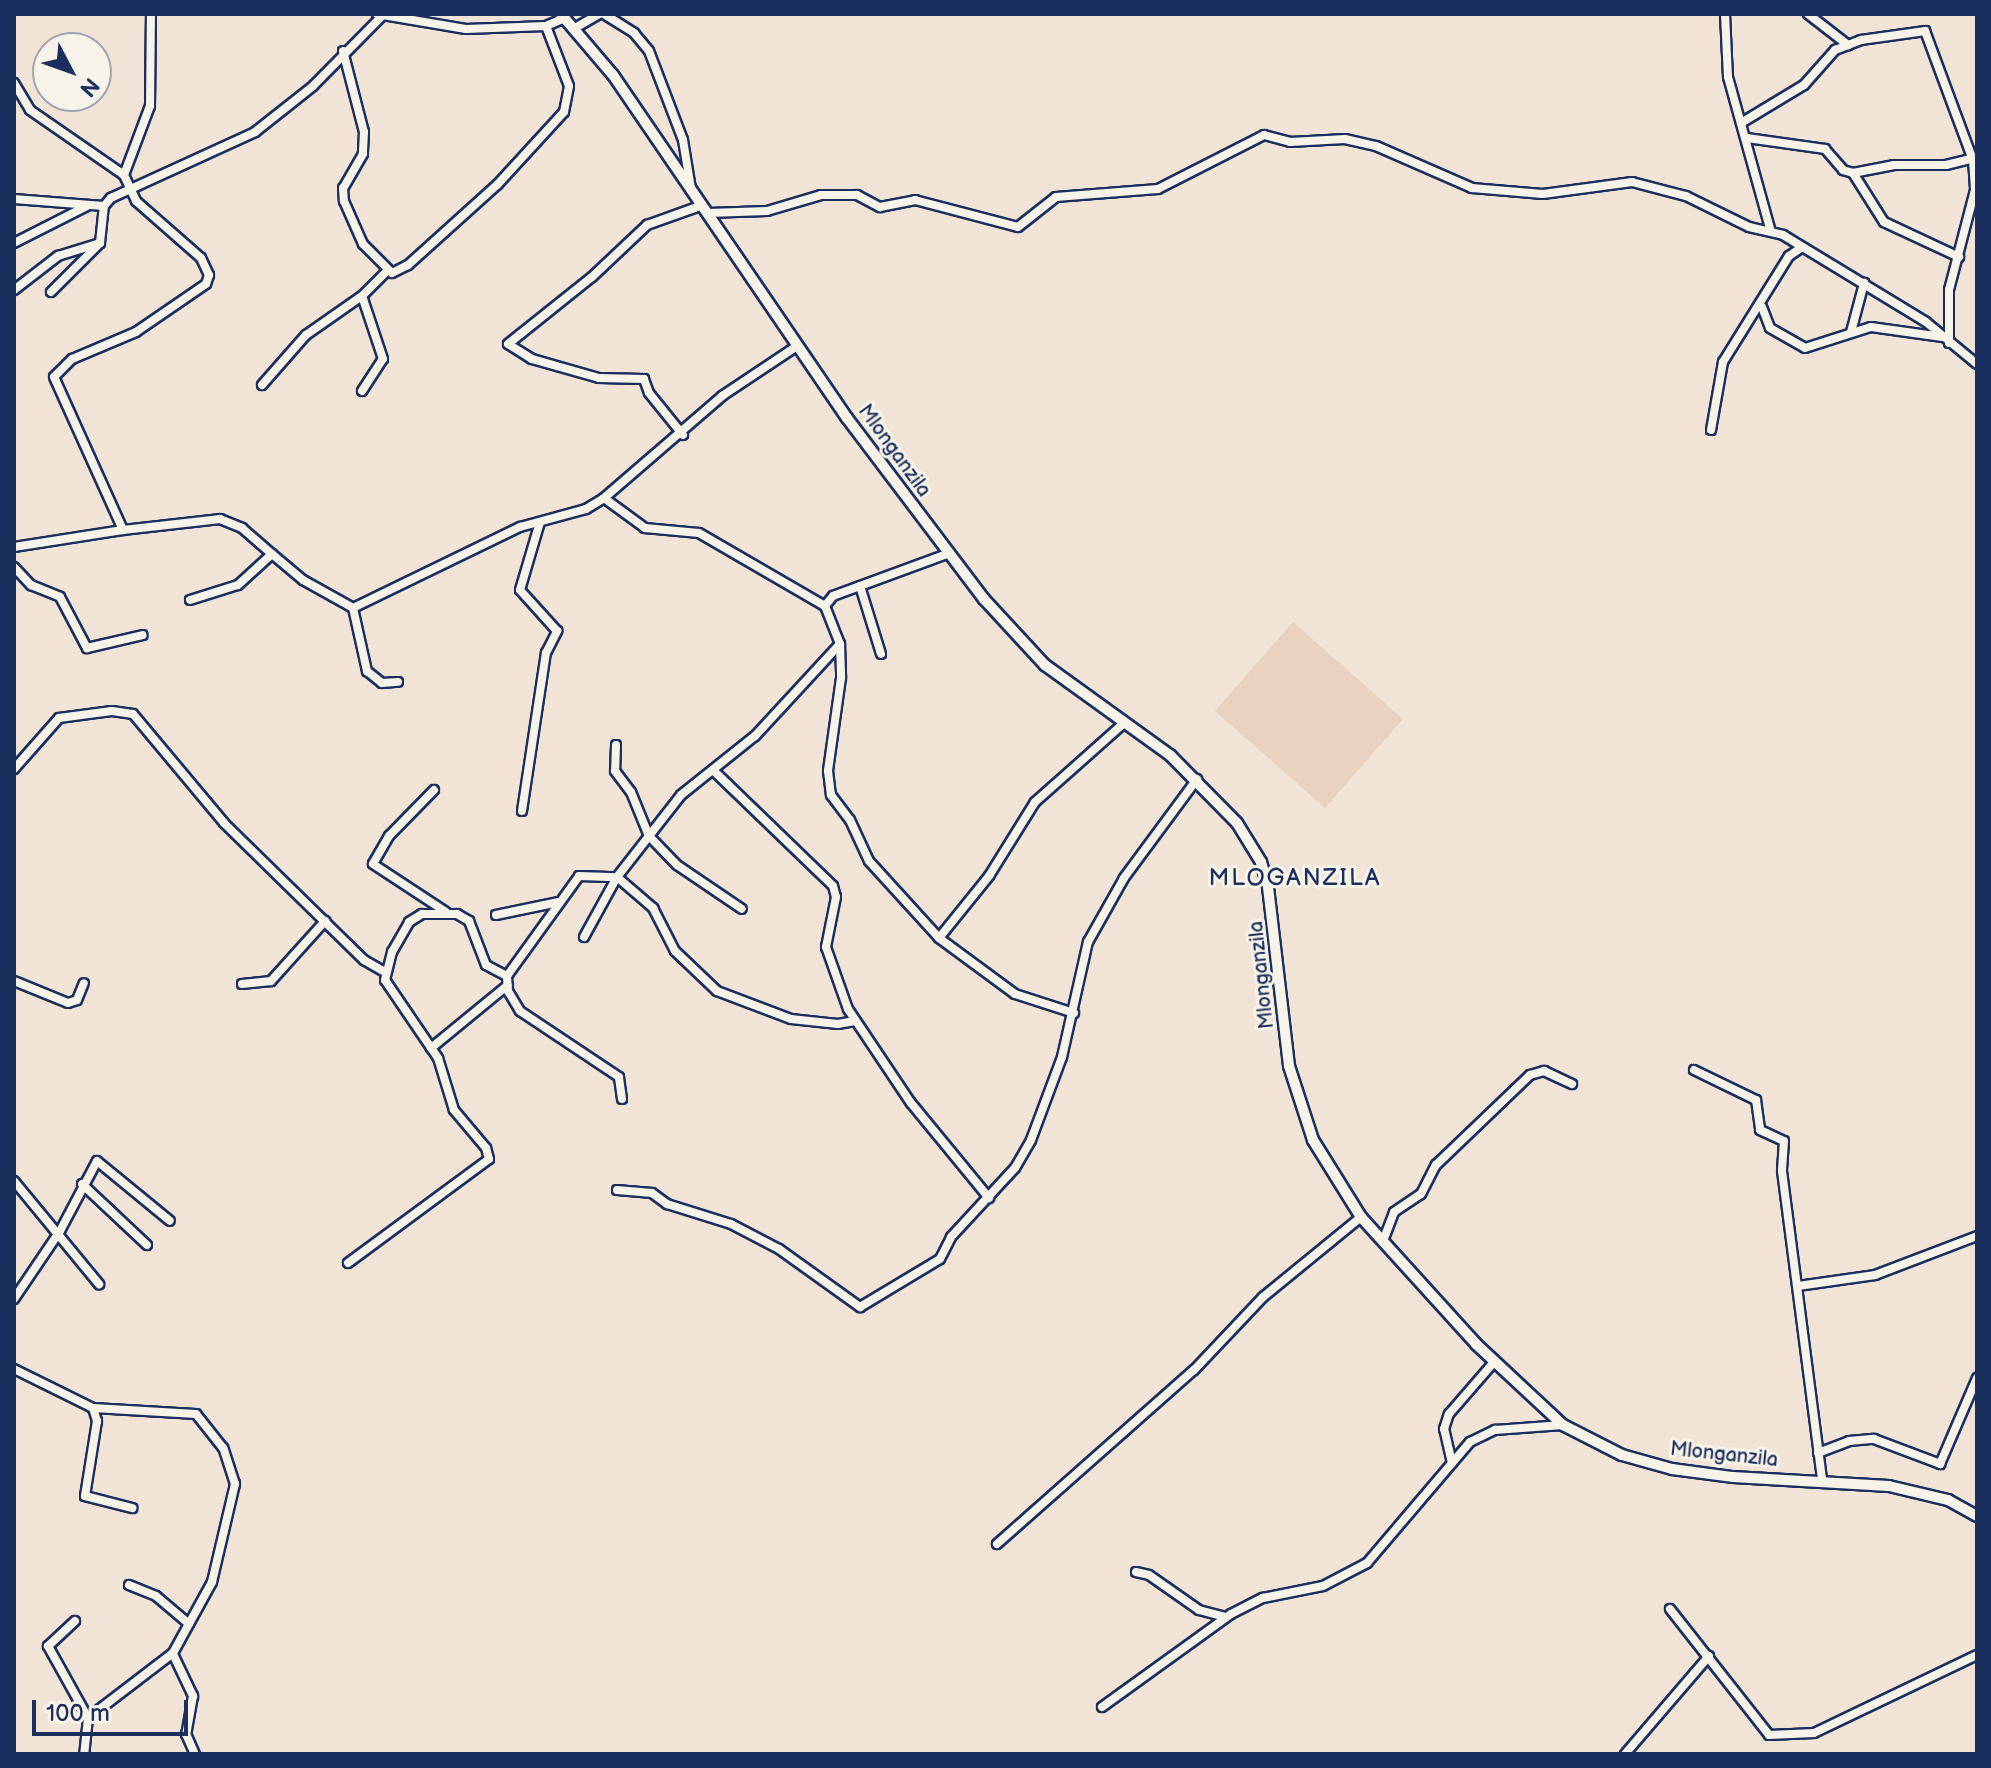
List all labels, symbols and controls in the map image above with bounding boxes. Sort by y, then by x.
north arrow [32,32,112,112]
text: N [73,72,105,102]
street label: Mlonganzila [852,400,936,502]
district label: MLOGANZILA [1209,864,1381,892]
street label: Mlonganzila [1244,920,1280,1030]
street label: Mlonganzila [1669,1437,1779,1473]
scale bar [36,1684,192,1734]
text: 100 m [46,1699,110,1728]

